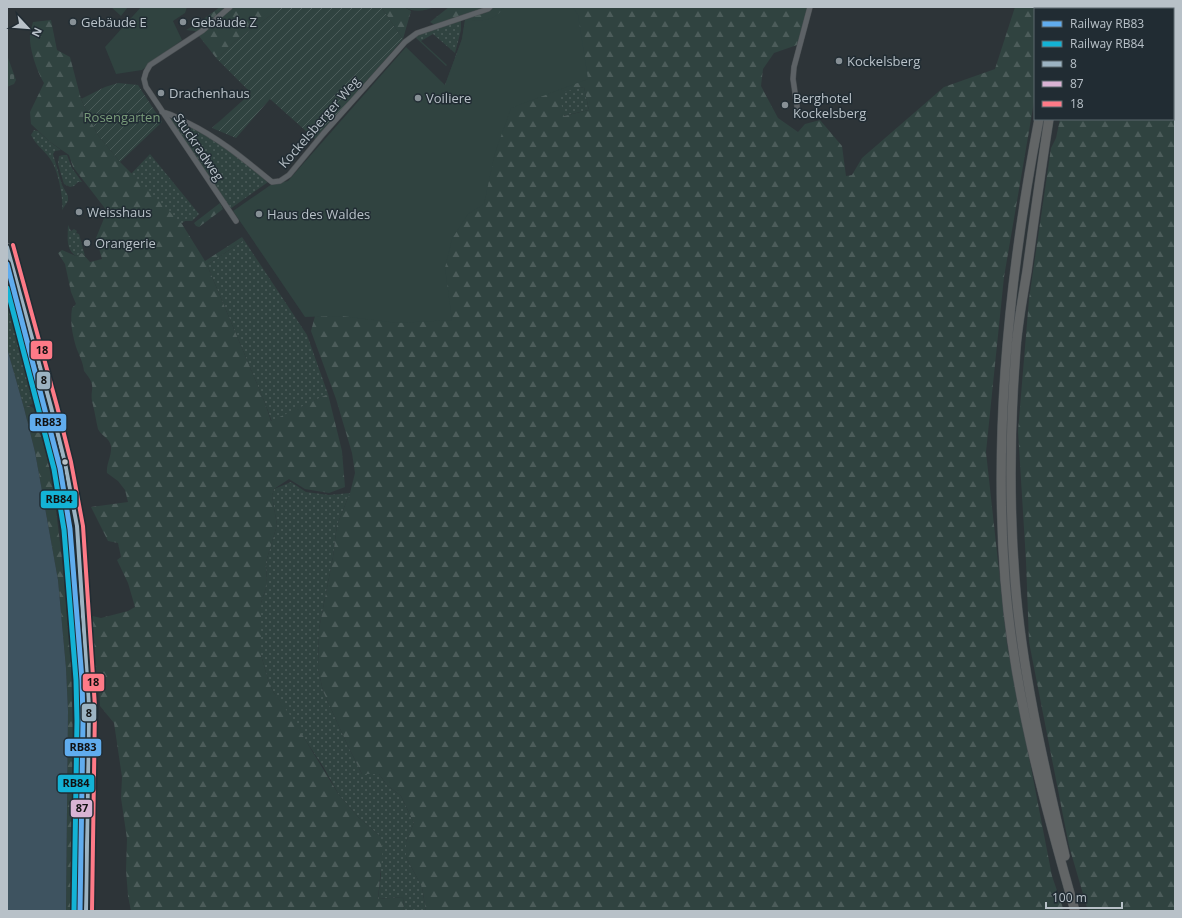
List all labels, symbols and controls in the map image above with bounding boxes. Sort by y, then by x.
north arrow [8,8,48,48]
legend [1034,8,1174,120]
place label: Gebäude E [81,13,147,31]
place label: Gebäude Z [191,13,257,31]
text: Railway RB83 [1070,15,1144,32]
marker: Gebäude E [68,17,78,27]
marker: Gebäude Z [178,17,188,27]
text: N [29,25,46,40]
text: Railway RB84 [1070,35,1144,52]
place label: Kockelsberg [847,52,920,70]
text: 8 [1070,55,1077,72]
marker: Kockelsberg [834,56,844,66]
street label: Kockelsberger Weg [274,72,364,172]
text: 87 [1070,75,1084,92]
place label: Drachenhaus [169,84,250,102]
marker: Drachenhaus [156,88,166,98]
place label: Voiliere [426,89,471,107]
place label: Berghotel Kockelsberg [793,89,866,122]
marker: Voiliere [413,93,423,103]
text: 18 [1070,95,1084,112]
marker: Berghotel Kockelsberg [780,100,790,110]
park label: Rosengarten [84,108,160,126]
street label: Stuckradweg [170,110,228,184]
place label: Weisshaus [87,203,151,221]
place label: Haus des Waldes [267,205,370,223]
marker: Weisshaus [74,207,84,217]
marker: Haus des Waldes [254,209,264,219]
place label: Orangerie [95,234,156,252]
marker: Orangerie [82,238,92,248]
line badge: 18 [30,340,53,360]
text: 18 [36,342,48,357]
line badge: 8 [36,371,51,390]
text: 8 [41,372,47,387]
line badge: RB83 [29,413,67,432]
text: RB83 [34,414,62,429]
unlabelled marker [60,457,70,467]
line badge: RB84 [40,490,78,509]
text: RB84 [45,491,73,506]
line badge: 18 [82,673,105,692]
text: 18 [87,674,99,689]
line badge: 8 [81,703,97,722]
text: 8 [86,705,92,720]
line badge: RB83 [64,738,102,757]
text: RB83 [69,739,97,754]
line badge: RB84 [57,774,95,793]
text: RB84 [62,775,90,790]
line badge: 87 [70,799,93,818]
text: 87 [76,800,88,815]
scale bar [1046,884,1122,910]
text: 100 m [1052,889,1087,906]

